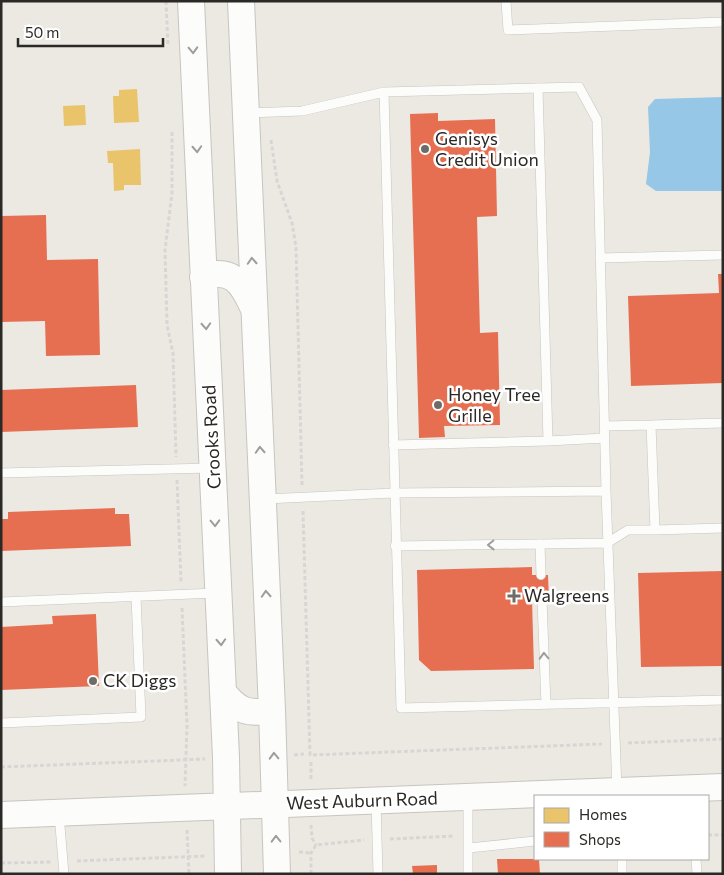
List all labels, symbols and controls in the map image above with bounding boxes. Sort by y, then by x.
scale bar [18,15,162,47]
text: 50 m [25,23,59,41]
one-way arrow [188,46,198,54]
place label: Genisys Credit Union [435,127,539,170]
marker: Genisys Credit Union [419,143,431,155]
one-way arrow [192,146,202,153]
one-way arrow [246,257,257,265]
one-way arrow [201,322,211,330]
place label: Honey Tree Grille [448,383,541,426]
street label: Crooks Road [197,384,225,490]
marker: Honey Tree Grille [432,399,444,411]
one-way arrow [255,446,266,454]
one-way arrow [210,519,221,527]
one-way arrow [487,540,494,550]
place label: Walgreens [524,584,610,606]
one-way arrow [261,590,272,598]
marker: Walgreens [508,590,520,602]
one-way arrow [215,638,226,646]
one-way arrow [538,652,549,660]
place label: CK Diggs [103,669,176,691]
marker: CK Diggs [87,675,99,687]
one-way arrow [268,752,279,760]
street label: West Auburn Road [286,786,438,814]
legend [534,795,709,860]
text: Homes [579,805,627,823]
text: Shops [579,830,621,848]
one-way arrow [271,835,281,843]

